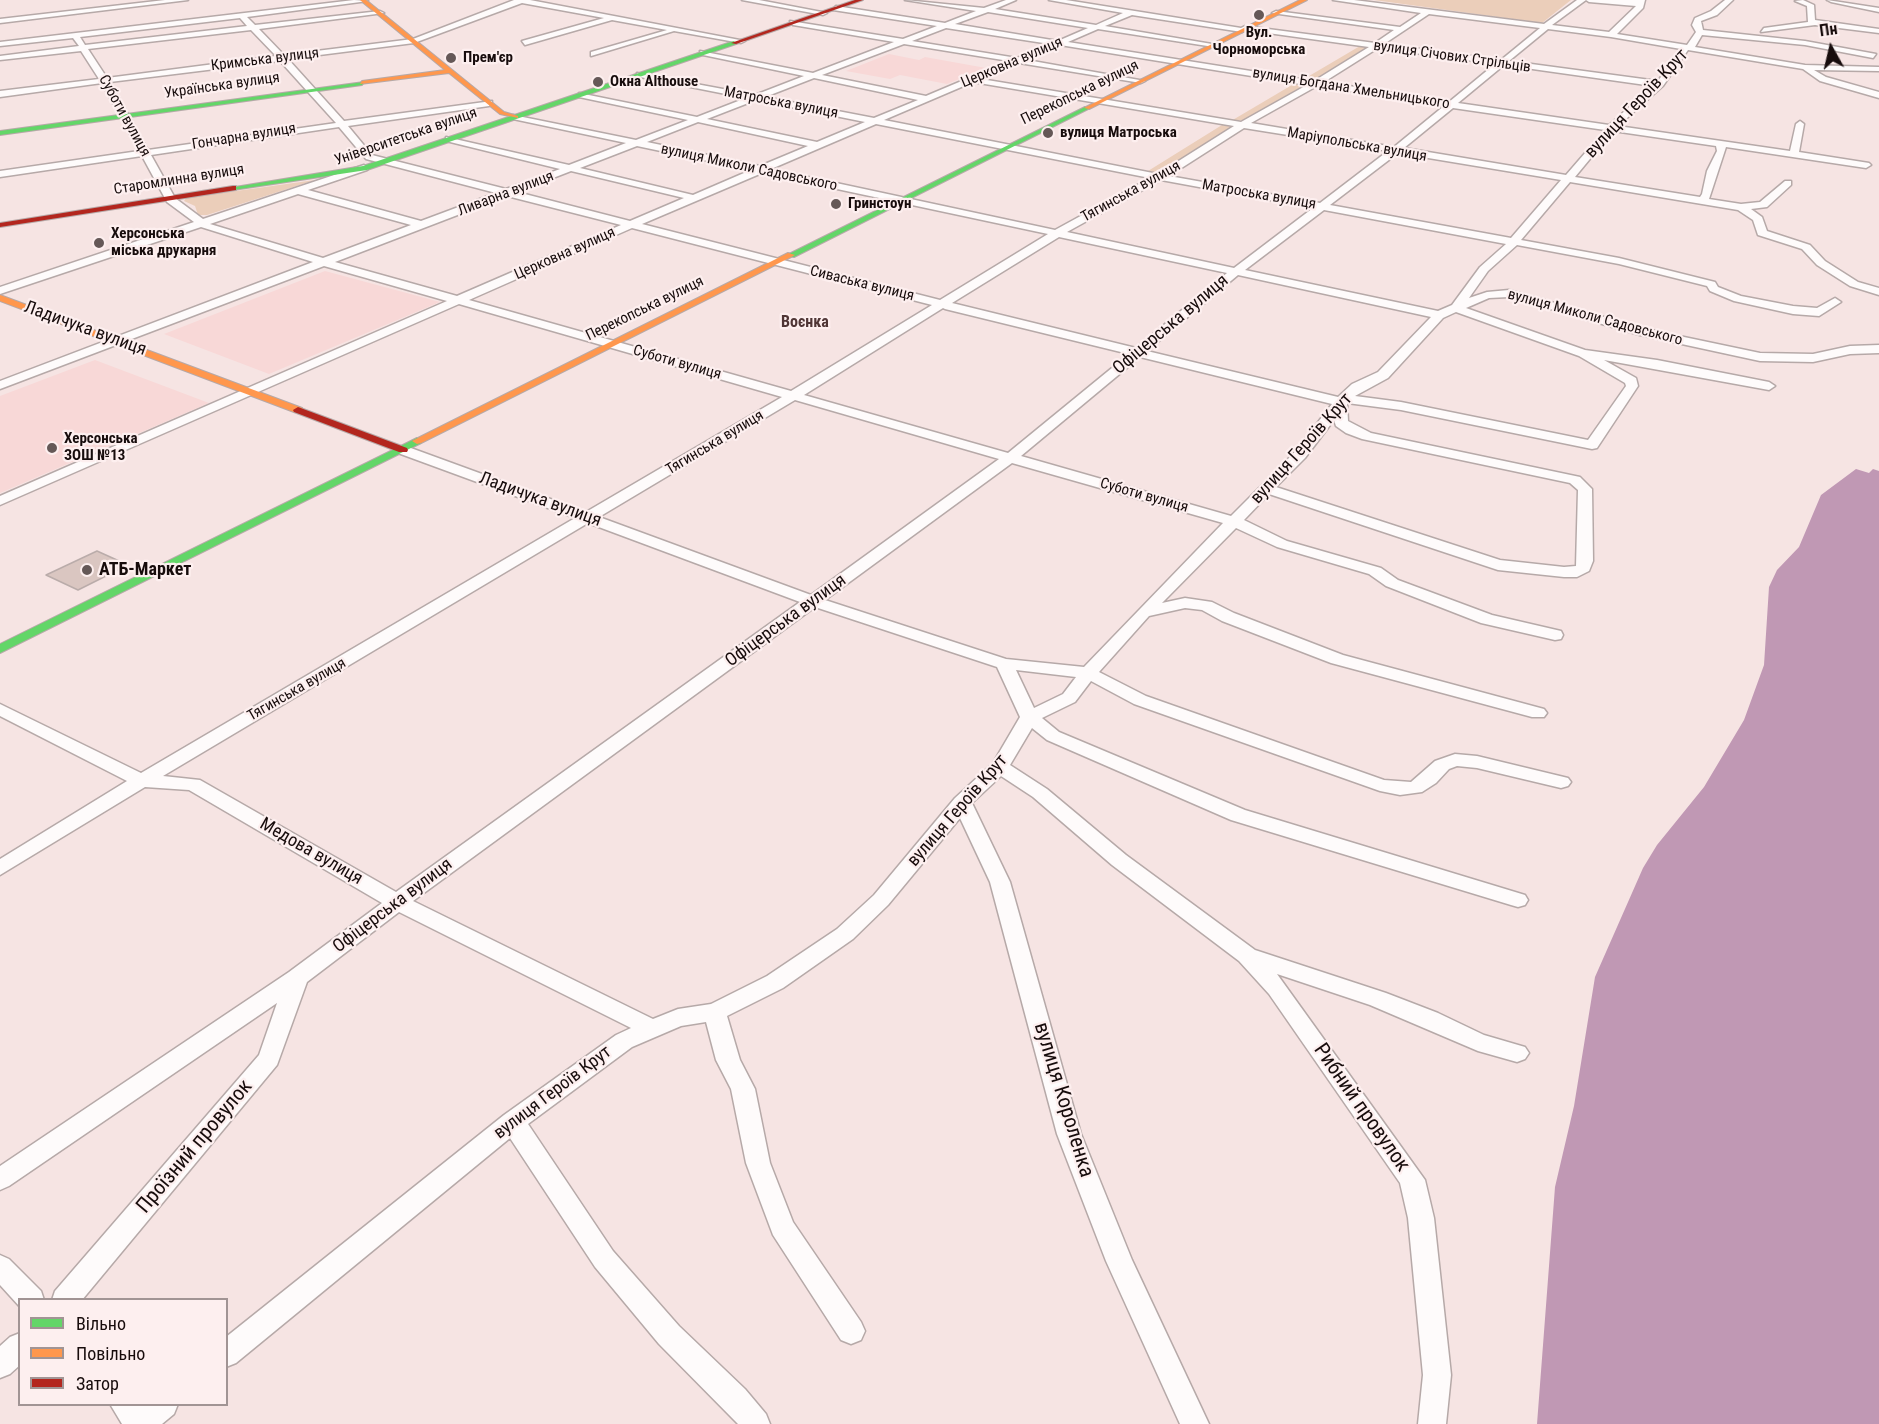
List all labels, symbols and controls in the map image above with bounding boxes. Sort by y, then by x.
marker: Вул. Чорноморська [1252,8,1266,22]
north arrow [1801,18,1861,78]
text: Пн [1818,19,1839,40]
place label: Вул. Чорноморська [1213,24,1305,59]
street label: Церковна вулиця [959,34,1065,92]
street label: вулиця Січових Стрільців [1372,37,1532,77]
street label: Кримська вулиця [210,44,320,76]
street label: вулиця Героїв Крут [1581,45,1693,163]
place label: Прем'єр [463,49,513,67]
marker: Прем'єр [444,51,458,65]
street label: Перекопська вулиця [1018,57,1142,129]
street label: вулиця Богдана Хмельницького [1251,65,1451,113]
street label: Українська вулиця [163,69,281,103]
street label: Суботи вулиця [94,72,154,160]
place label: Окна Althouse [610,73,698,91]
marker: Окна Althouse [591,75,605,89]
street label: Матроська вулиця [723,83,839,123]
street label: Університетська вулиця [332,104,480,170]
street label: Гончарна вулиця [191,120,297,154]
place label: вулиця Матроська [1060,124,1177,142]
street label: Маріупольська вулиця [1286,124,1428,166]
marker: вулиця Матроська [1041,126,1055,140]
street label: вулиця Миколи Садовського [659,140,839,196]
street label: Тягинська вулиця [1078,157,1184,227]
street label: Старомлинна вулиця [113,161,245,199]
street label: Ливарна вулиця [456,167,556,221]
street label: Матроська вулиця [1201,176,1317,214]
place label: Гринстоун [848,195,911,213]
marker: Гринстоун [829,197,843,211]
street label: Церковна вулиця [512,224,618,284]
place label: Херсонська міська друкарня [111,225,216,260]
marker: Херсонська міська друкарня [92,236,106,250]
street label: Сиваська вулиця [808,262,916,306]
street label: Офіцерська вулиця [1109,270,1233,380]
street label: Перекопська вулиця [583,273,707,345]
street label: вулиця Миколи Садовського [1506,286,1684,350]
street label: Ладичука вулиця [21,297,149,361]
district label: Воєнка [781,313,829,333]
street label: Суботи вулиця [631,342,723,384]
street label: вулиця Героїв Крут [1247,389,1357,509]
street label: Тягинська вулиця [663,407,767,479]
place label: Херсонська ЗОШ №13 [64,430,138,465]
marker: Херсонська ЗОШ №13 [45,441,59,455]
street label: Ладичука вулиця [476,468,604,532]
street label: Суботи вулиця [1098,475,1190,517]
place label: АТБ-Маркет [99,559,191,581]
marker: АТБ-Маркет [80,563,94,577]
street label: Офіцерська вулиця [721,570,851,672]
street label: Тягинська вулиця [245,655,349,725]
street label: вулиця Героїв Крут [903,751,1013,871]
street label: Медова вулиця [256,814,366,890]
street label: Офіцерська вулиця [329,854,457,958]
street label: вулиця Короленка [1027,1020,1099,1180]
street label: Рибний провулок [1307,1039,1415,1177]
street label: вулиця Героїв Крут [490,1042,616,1144]
street label: Проїзний провулок [132,1075,258,1219]
legend [18,1298,228,1406]
text: Вільно [76,1313,126,1334]
text: Повільно [76,1343,145,1364]
text: Затор [76,1373,119,1394]

